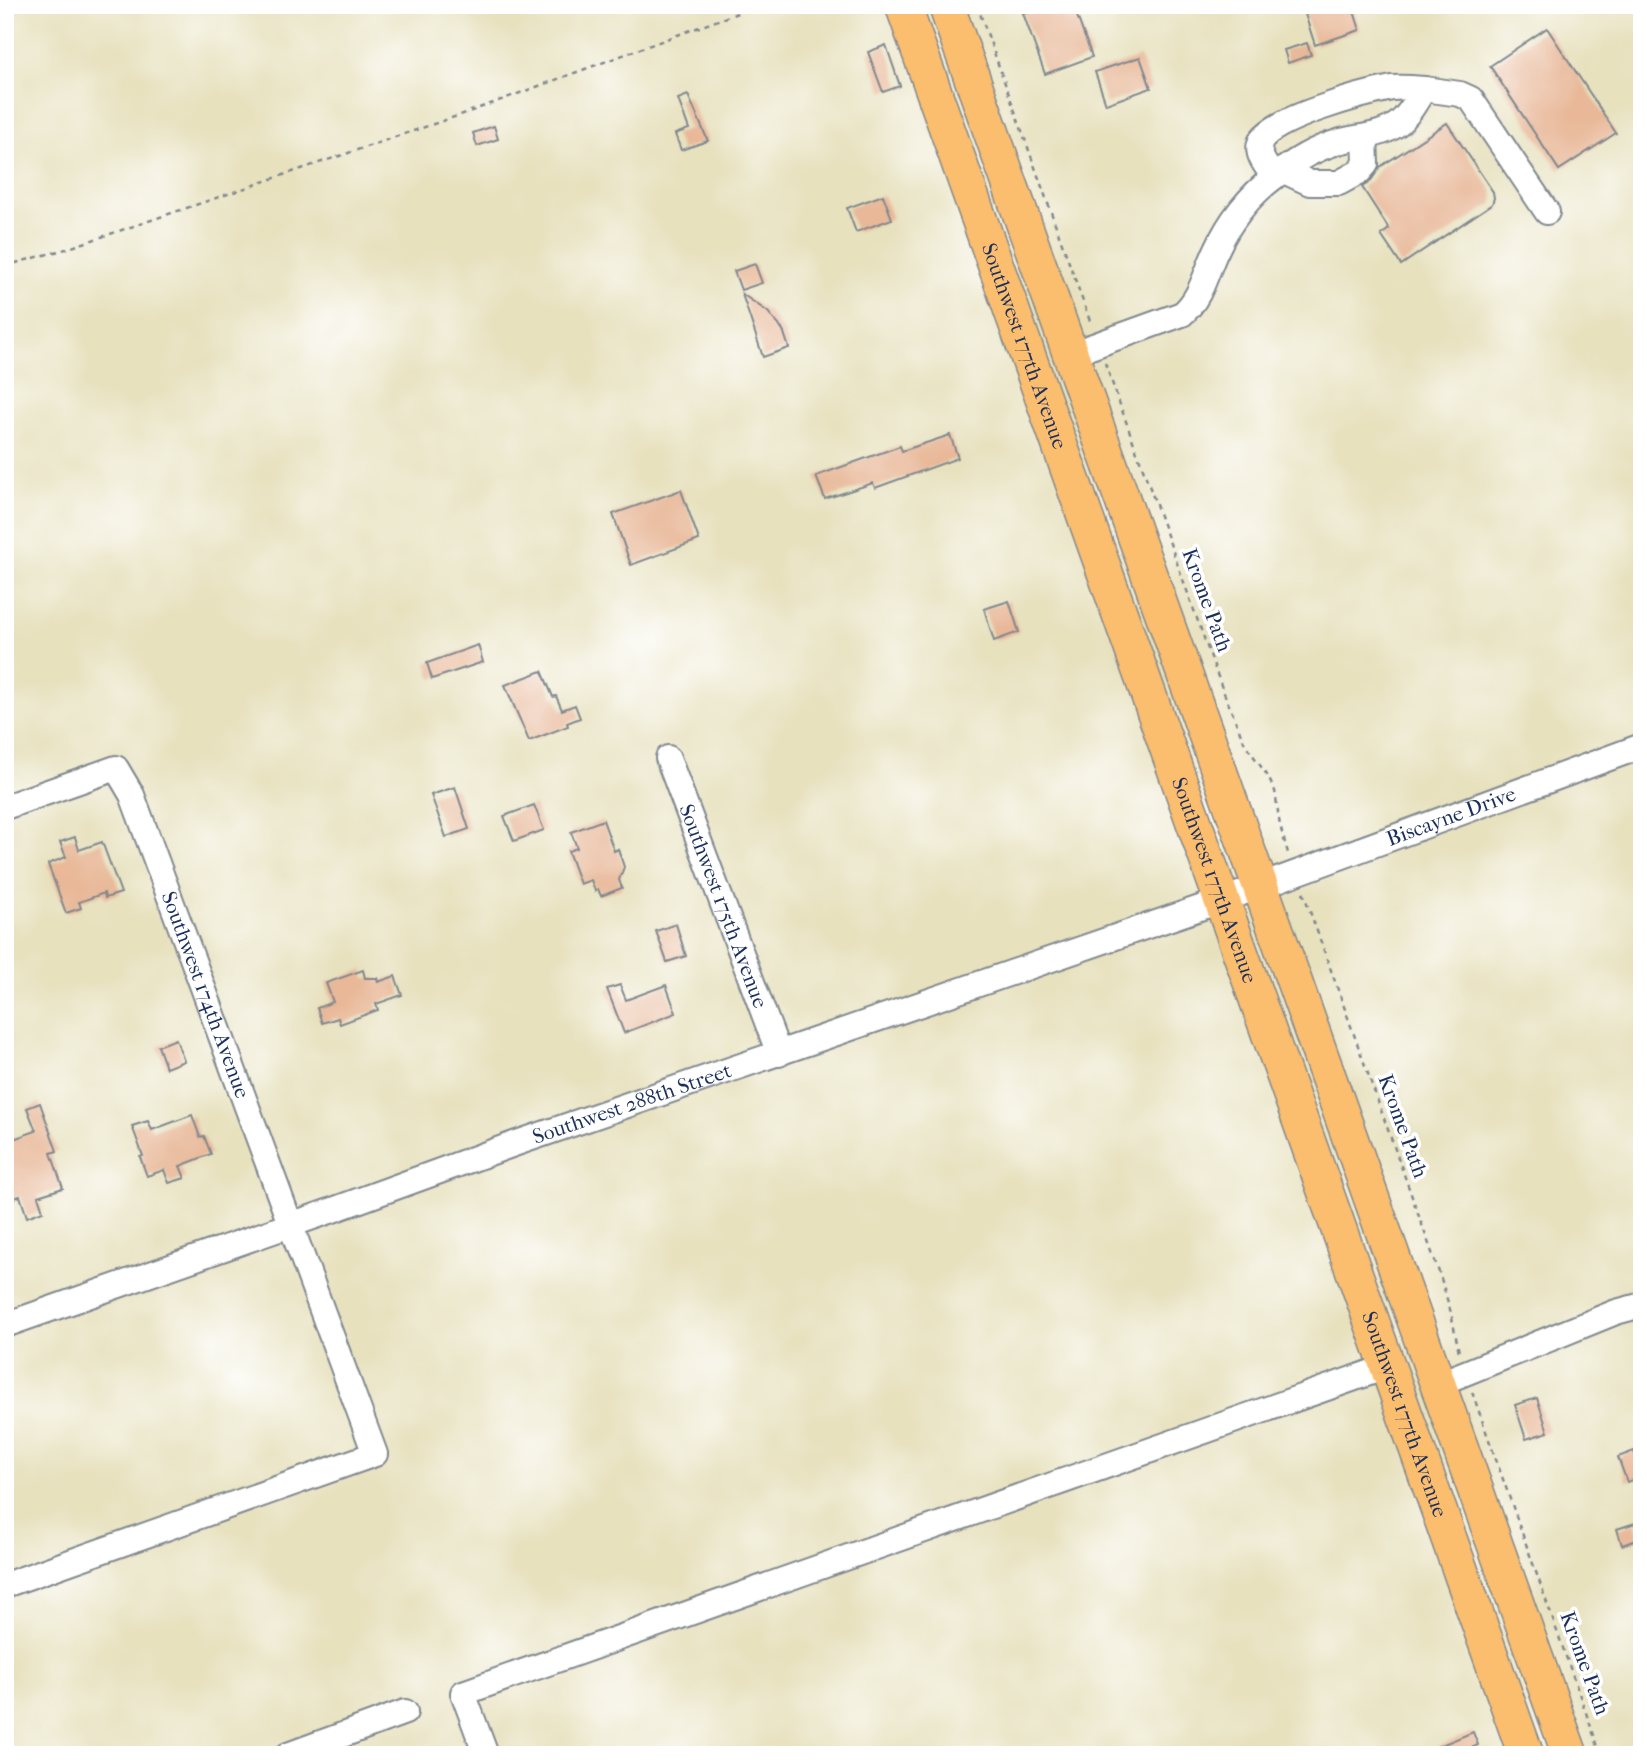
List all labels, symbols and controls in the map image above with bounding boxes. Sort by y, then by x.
street label: Southwest 177th Avenue [977,240,1072,452]
street label: Krome Path [1177,545,1237,655]
street label: Southwest 177th Avenue [1167,774,1262,986]
street label: Biscayne Drive [1383,782,1519,851]
street label: Southwest 175th Avenue [674,801,773,1011]
street label: Southwest 174th Avenue [157,888,255,1101]
street label: Southwest 288th Street [529,1058,735,1149]
street label: Krome Path [1373,1071,1433,1181]
street label: Southwest 177th Avenue [1357,1308,1452,1521]
street label: Krome Path [1555,1608,1615,1718]

